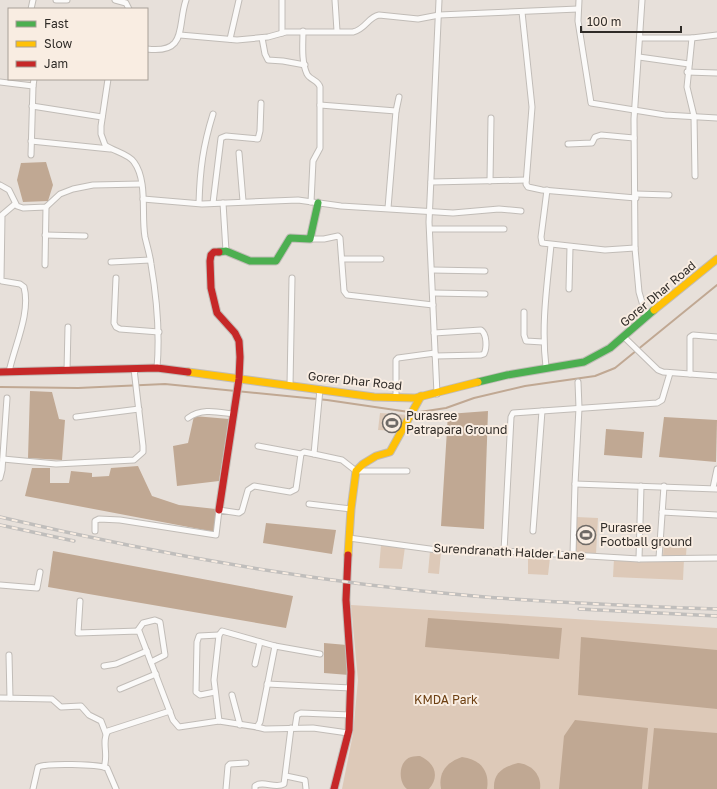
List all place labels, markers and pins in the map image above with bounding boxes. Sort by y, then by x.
place label: Purasree Patrapara Ground [406,408,507,437]
sports icon: Purasree Patrapara Ground [381,412,403,434]
place label: Purasree Football ground [600,520,692,549]
sports icon: Purasree Football ground [575,524,597,546]

